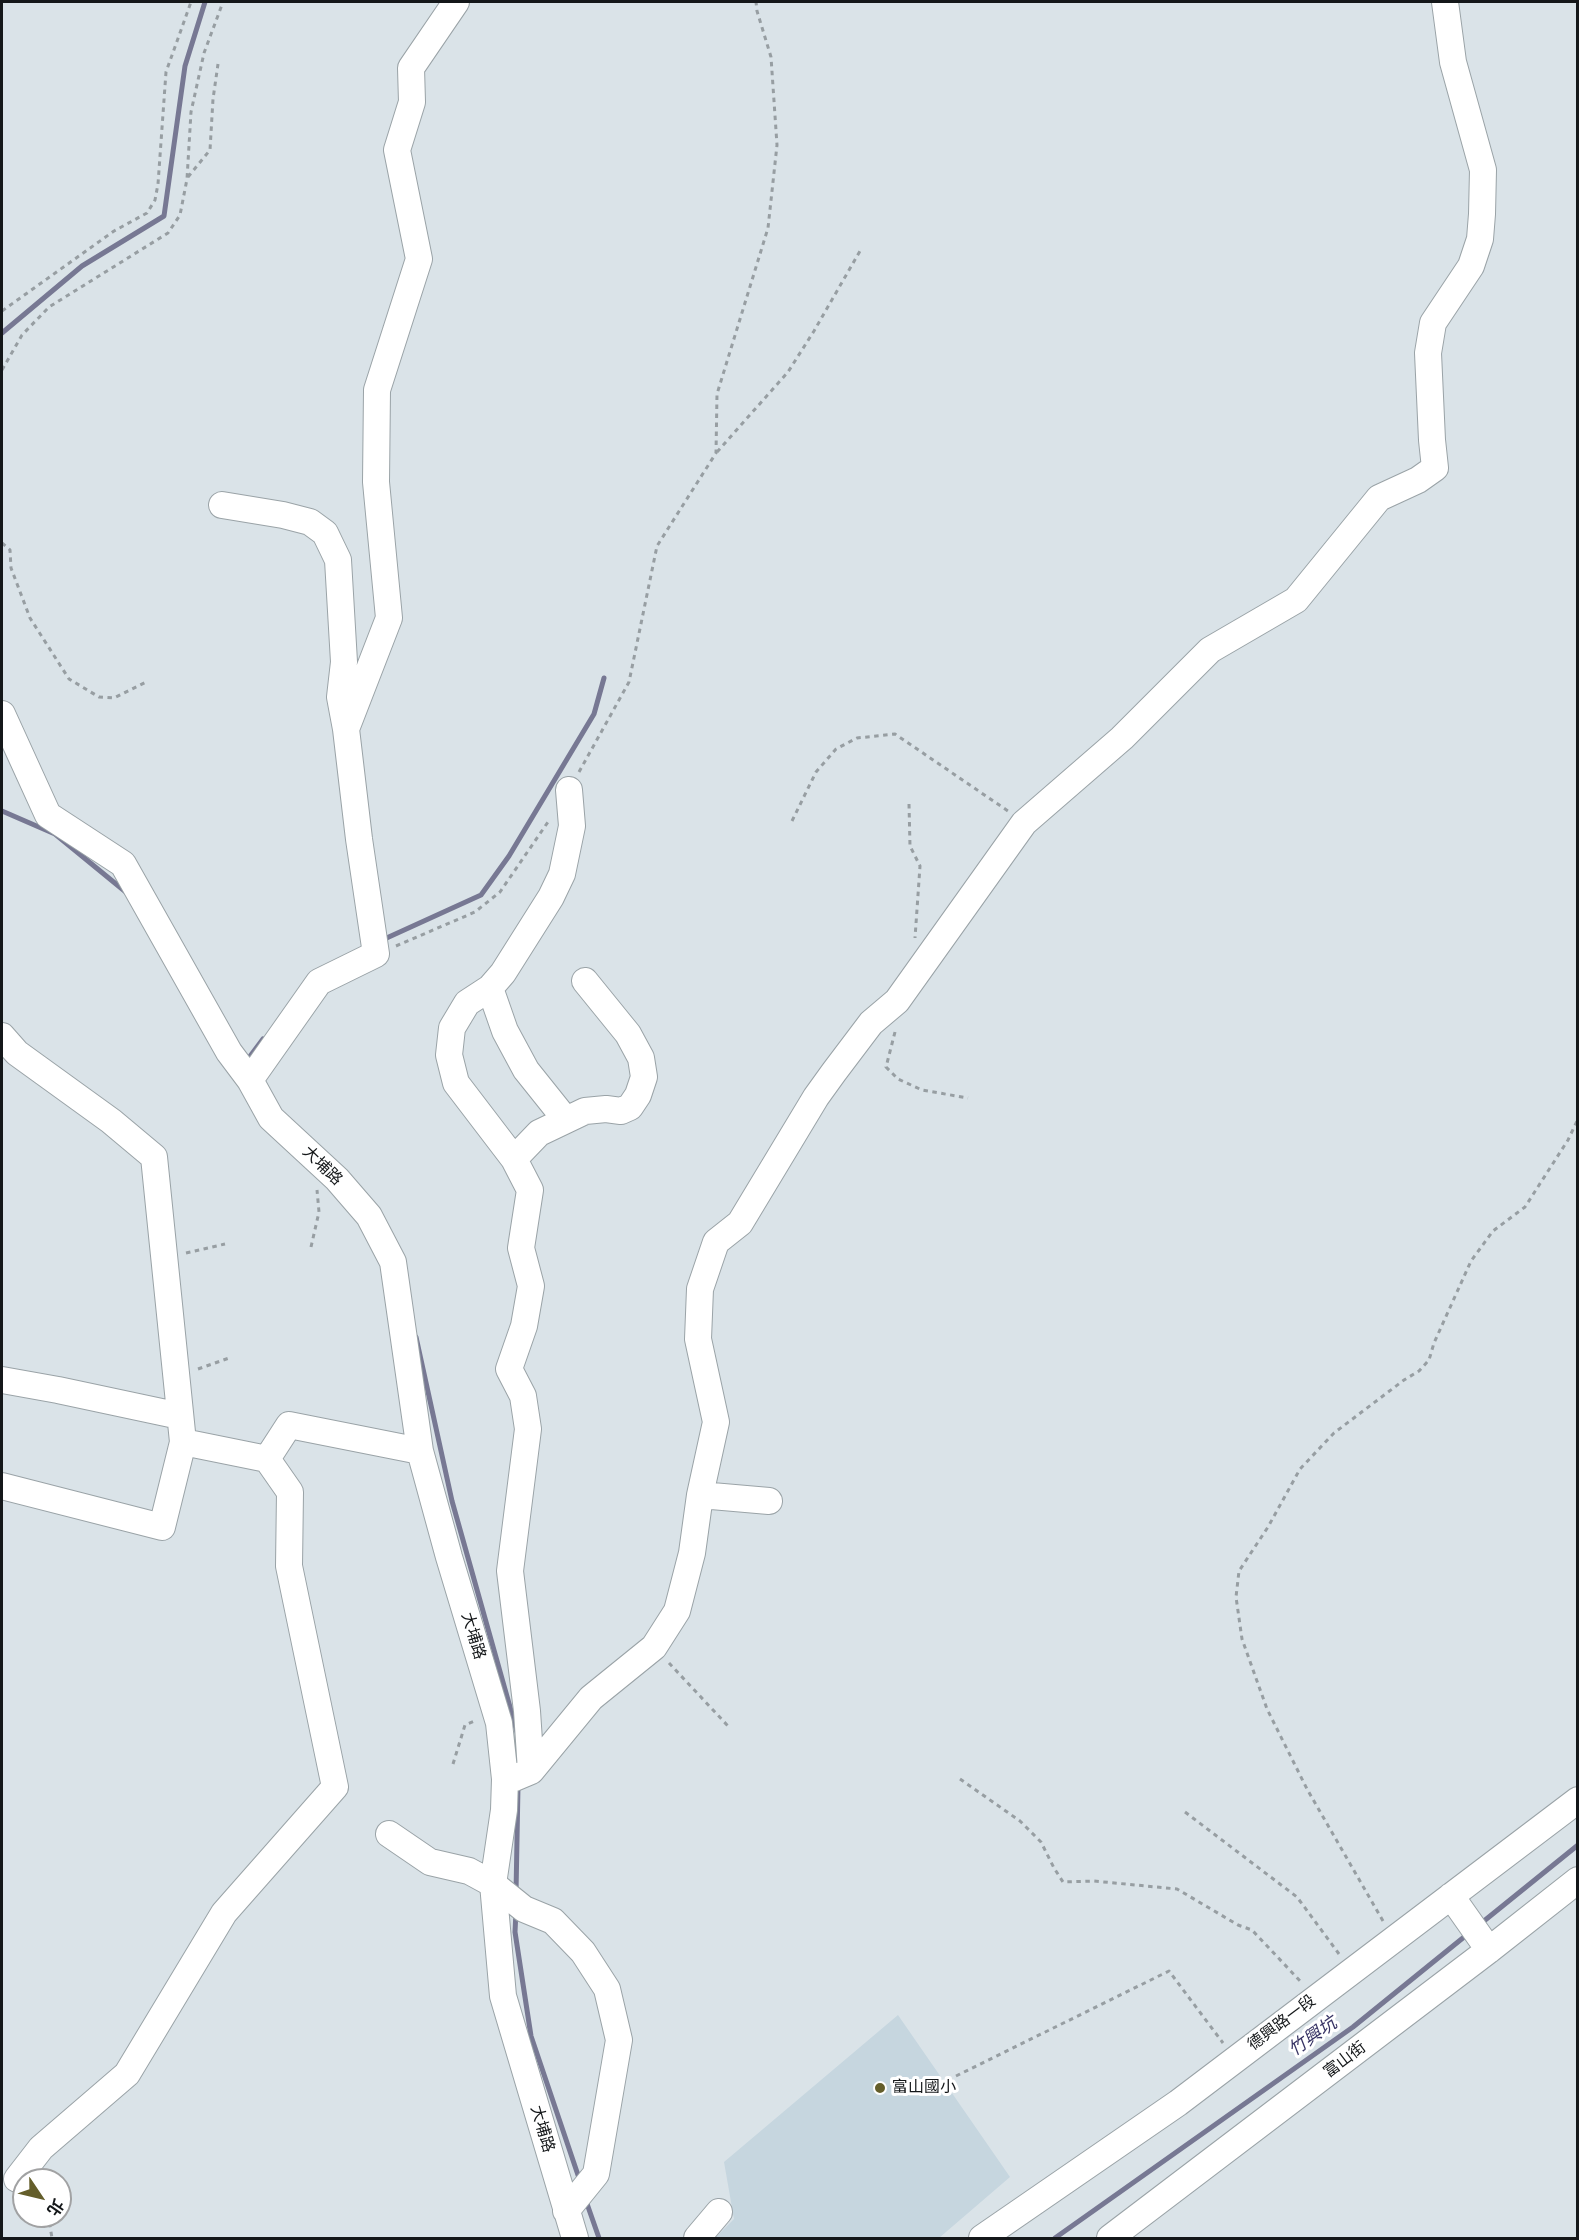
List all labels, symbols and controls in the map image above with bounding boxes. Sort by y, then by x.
street label: 大埔路 [298,1142,346,1190]
street label: 大埔路 [457,1610,489,1662]
street label: 德興路一段 [1244,1991,1320,2055]
water label: 竹興坑 [1285,2013,1341,2061]
street label: 富山街 [1320,2038,1370,2082]
place label: 富山國小 [892,2078,956,2098]
marker: 富山國小 [873,2081,887,2095]
street label: 大埔路 [526,2103,558,2155]
north arrow [12,2168,72,2228]
text: 北 [43,2195,68,2219]

